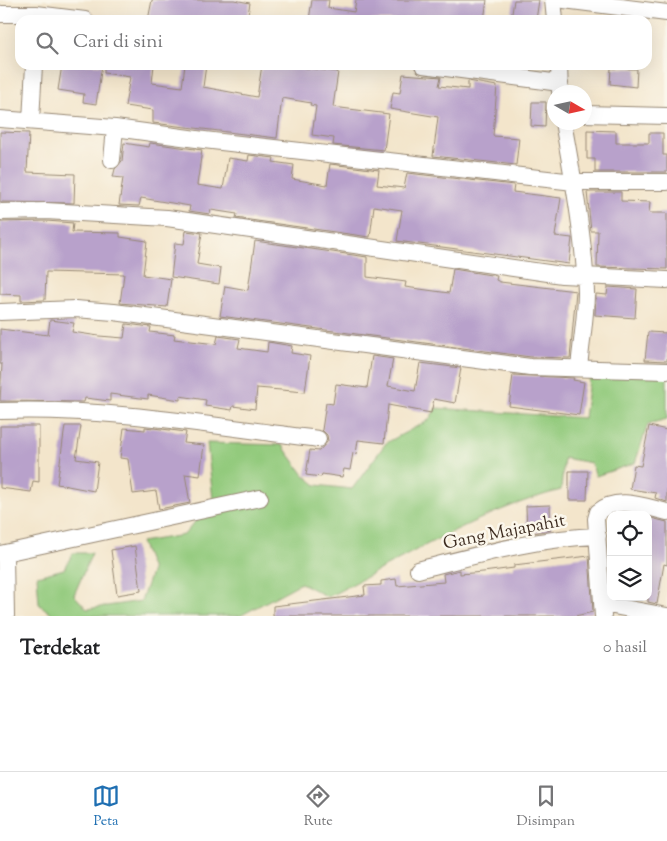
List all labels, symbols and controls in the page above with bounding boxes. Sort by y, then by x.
search box [15,15,652,70]
icon: search [33,29,61,57]
text: Cari di sini [73,29,163,56]
north arrow [547,85,592,130]
street label: Gang Majapahit [441,508,568,558]
map controls [607,511,652,601]
button: locate [607,511,652,556]
button: layers [607,556,652,601]
text: Terdekat [20,634,100,664]
text: 0 hasil [603,637,647,660]
tab: Peta [92,782,120,832]
tab: Rute [304,782,333,832]
tab: Disimpan [517,782,575,832]

